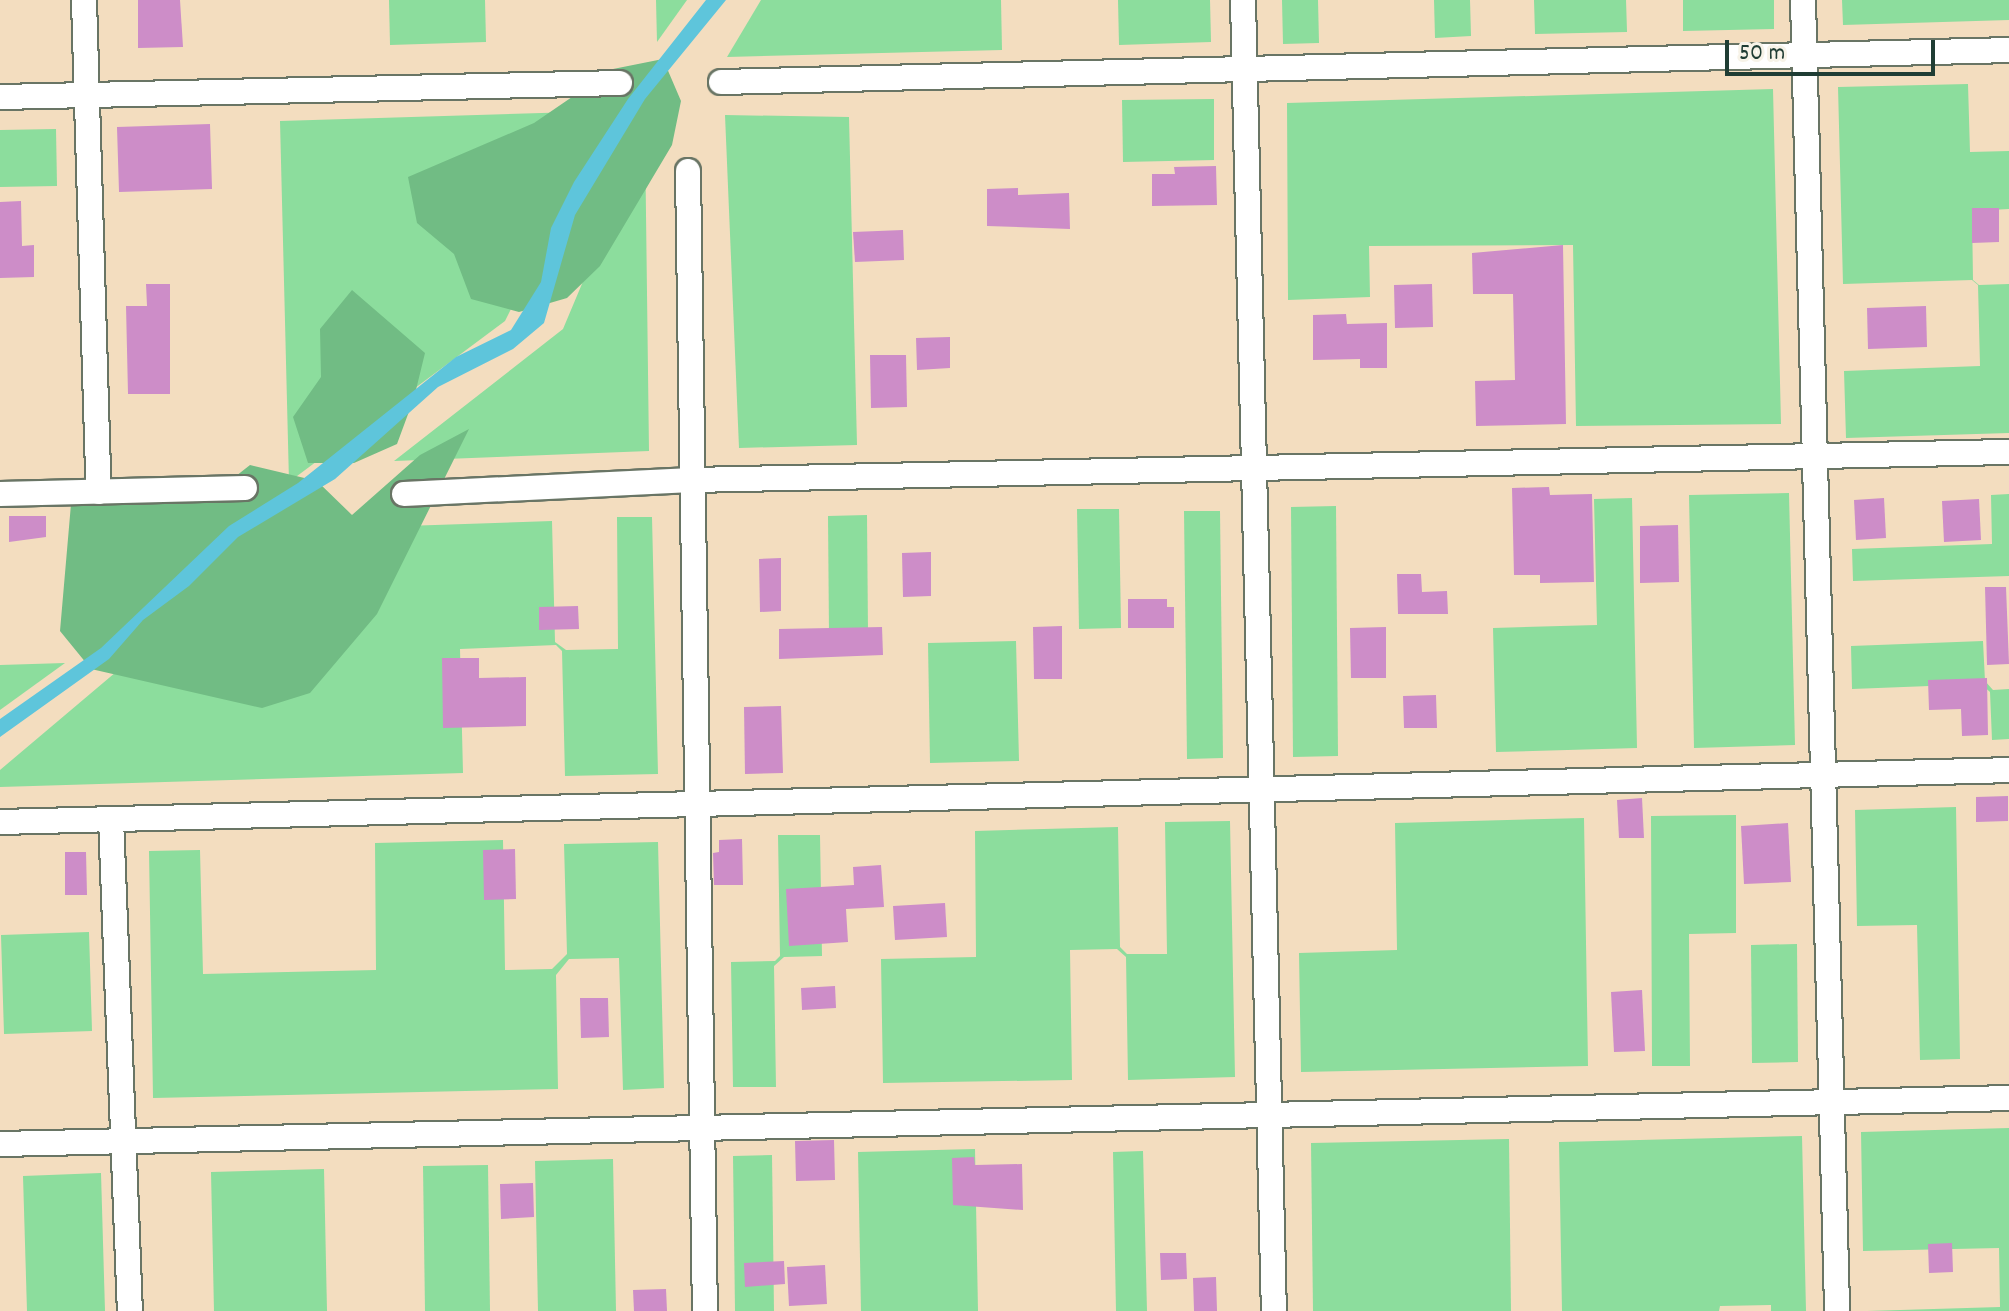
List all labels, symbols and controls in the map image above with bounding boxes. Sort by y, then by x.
scale bar [1729,24,1939,74]
text: 50 m [1739,37,1785,71]

